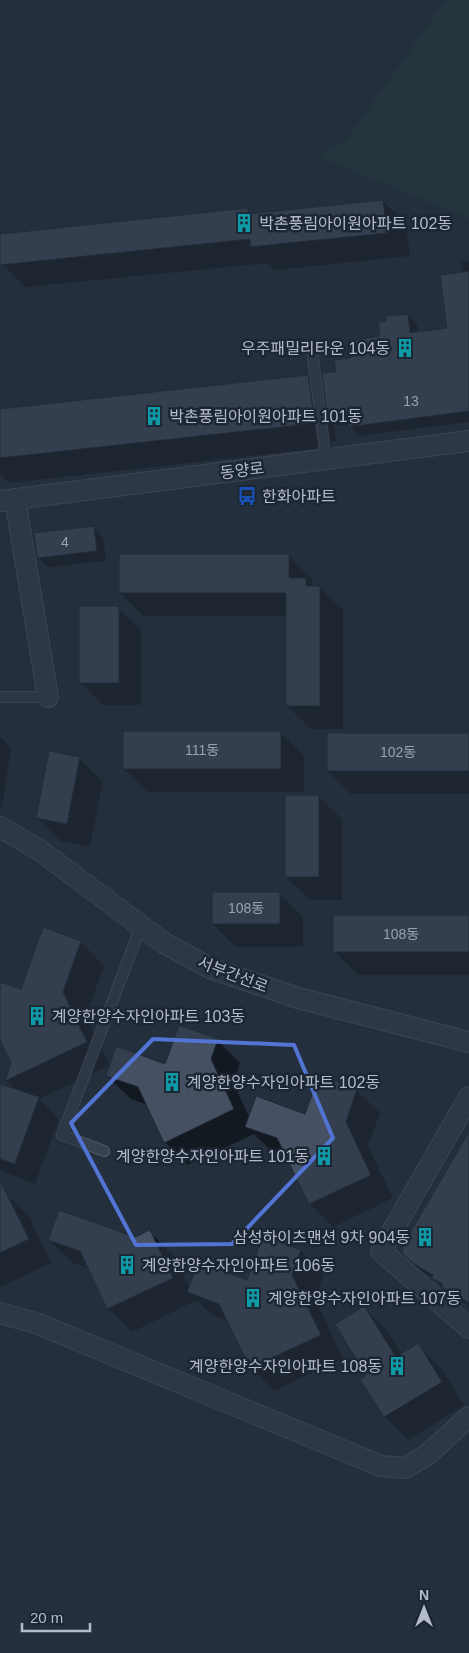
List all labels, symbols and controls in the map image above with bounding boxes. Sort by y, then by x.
building icon: 박촌풍림아이원아파트 102동 [233,212,255,234]
place label: 박촌풍림아이원아파트 102동 [259,215,452,232]
building icon: 우주패밀리타운 104동 [394,337,416,359]
place label: 우주패밀리타운 104동 [241,340,390,357]
house number: 13 [403,393,419,409]
building icon: 박촌풍림아이원아파트 101동 [143,405,165,427]
place label: 박촌풍림아이원아파트 101동 [169,408,362,425]
street label: 동양로 [219,459,265,482]
bus stop icon: 한화아파트 [236,485,258,507]
place label: 한화아파트 [262,488,336,505]
house number: 4 [61,534,69,550]
house number: 111동 [185,742,219,758]
house number: 102동 [380,744,416,760]
house number: 108동 [228,900,264,916]
house number: 108동 [383,926,419,942]
street label: 서부간선로 [195,953,270,996]
building icon: 계양한양수자인아파트 103동 [26,1005,48,1027]
place label: 계양한양수자인아파트 103동 [52,1008,245,1025]
building icon: 계양한양수자인아파트 102동 [161,1071,183,1093]
place label: 계양한양수자인아파트 102동 [187,1074,380,1091]
building icon: 계양한양수자인아파트 101동 [313,1145,335,1167]
place label: 계양한양수자인아파트 101동 [116,1148,309,1165]
building icon: 삼성하이츠맨션 9차 904동 [414,1226,436,1248]
place label: 삼성하이츠맨션 9차 904동 [233,1229,410,1246]
building icon: 계양한양수자인아파트 106동 [116,1254,138,1276]
place label: 계양한양수자인아파트 106동 [142,1257,335,1274]
building icon: 계양한양수자인아파트 107동 [242,1287,264,1309]
place label: 계양한양수자인아파트 107동 [268,1290,461,1307]
building icon: 계양한양수자인아파트 108동 [386,1355,408,1377]
place label: 계양한양수자인아파트 108동 [189,1358,382,1375]
north arrow [399,1583,449,1633]
text: N [419,1587,429,1603]
scale bar [22,1600,90,1632]
text: 20 m [30,1609,63,1626]

